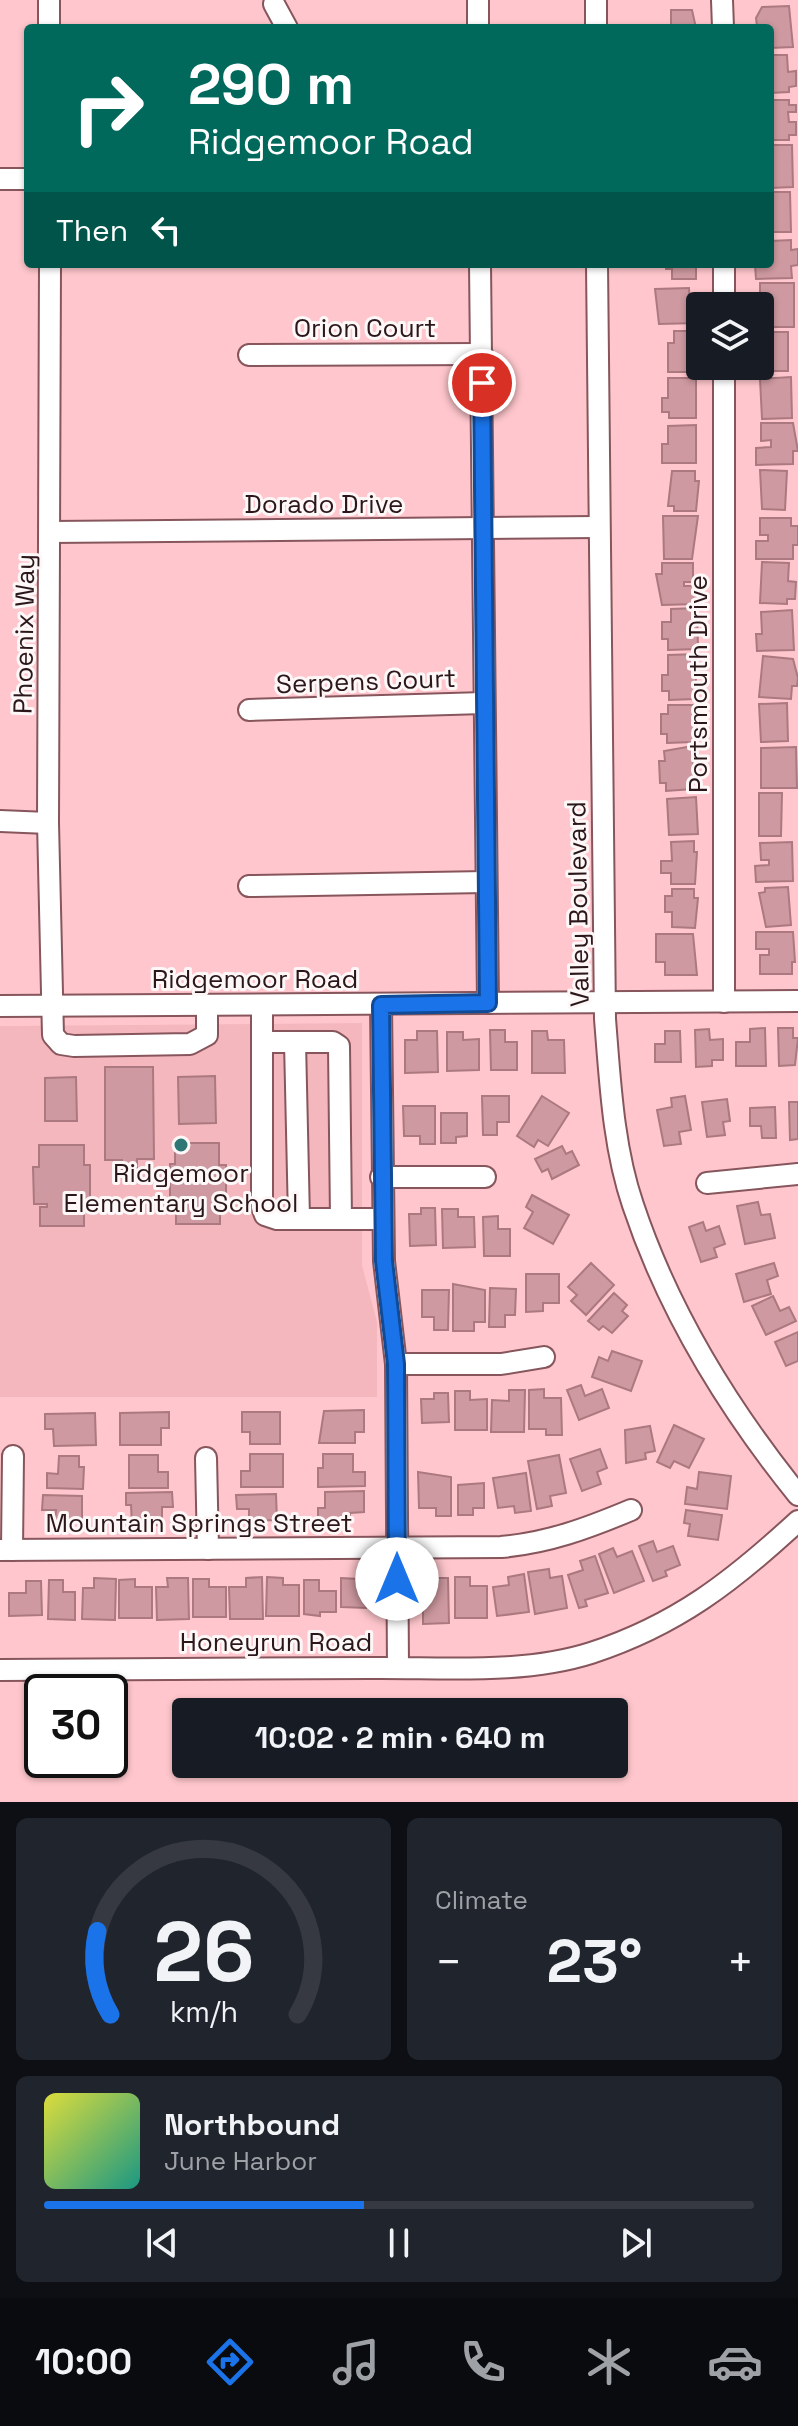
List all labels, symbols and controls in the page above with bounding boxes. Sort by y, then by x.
text: 290 m [188,49,354,120]
icon: right [56,56,160,160]
text: Ridgemoor Road [188,119,474,165]
icon: left [144,208,188,252]
text: Then [56,211,128,250]
map controls [686,292,774,380]
button: layers [686,292,774,380]
street label: Orion Court [294,311,436,345]
pin [448,349,516,417]
icon: arrive [460,361,504,405]
street label: Dorado Drive [244,487,404,521]
street label: Phoenix Way [6,554,42,714]
street label: Portsmouth Drive [681,575,715,793]
street label: Serpens Court [275,661,457,701]
street label: Valley Boulevard [559,801,597,1007]
street label: Ridgemoor Road [152,962,358,996]
marker: Ridgemoor Elementary School [172,1136,190,1154]
place label: Ridgemoor Elementary School [64,1156,298,1220]
street label: Mountain Springs Street [45,1506,353,1540]
position arrow [355,1537,439,1621]
street label: Honeyrun Road [180,1625,372,1659]
speed limit sign: 30 [24,1674,128,1778]
text: 10:02 · 2 min · 640 m [255,1718,545,1757]
text: Climate [435,1883,528,1917]
text: 26 [153,1899,254,2005]
text: 23° [547,1923,642,2000]
text: − [435,1934,462,1990]
text: + [727,1934,754,1990]
text: km/h [169,1994,238,2030]
text: Northbound [164,2105,340,2144]
text: June Harbor [164,2144,317,2178]
icon: previous [140,2221,184,2265]
icon: pause [377,2221,421,2265]
icon: next [614,2221,658,2265]
icon: directions [202,2334,258,2390]
icon: music [328,2334,384,2390]
icon: phone [455,2334,511,2390]
icon: climate [581,2334,637,2390]
icon: car [707,2334,763,2390]
text: 10:00 [35,2339,132,2385]

